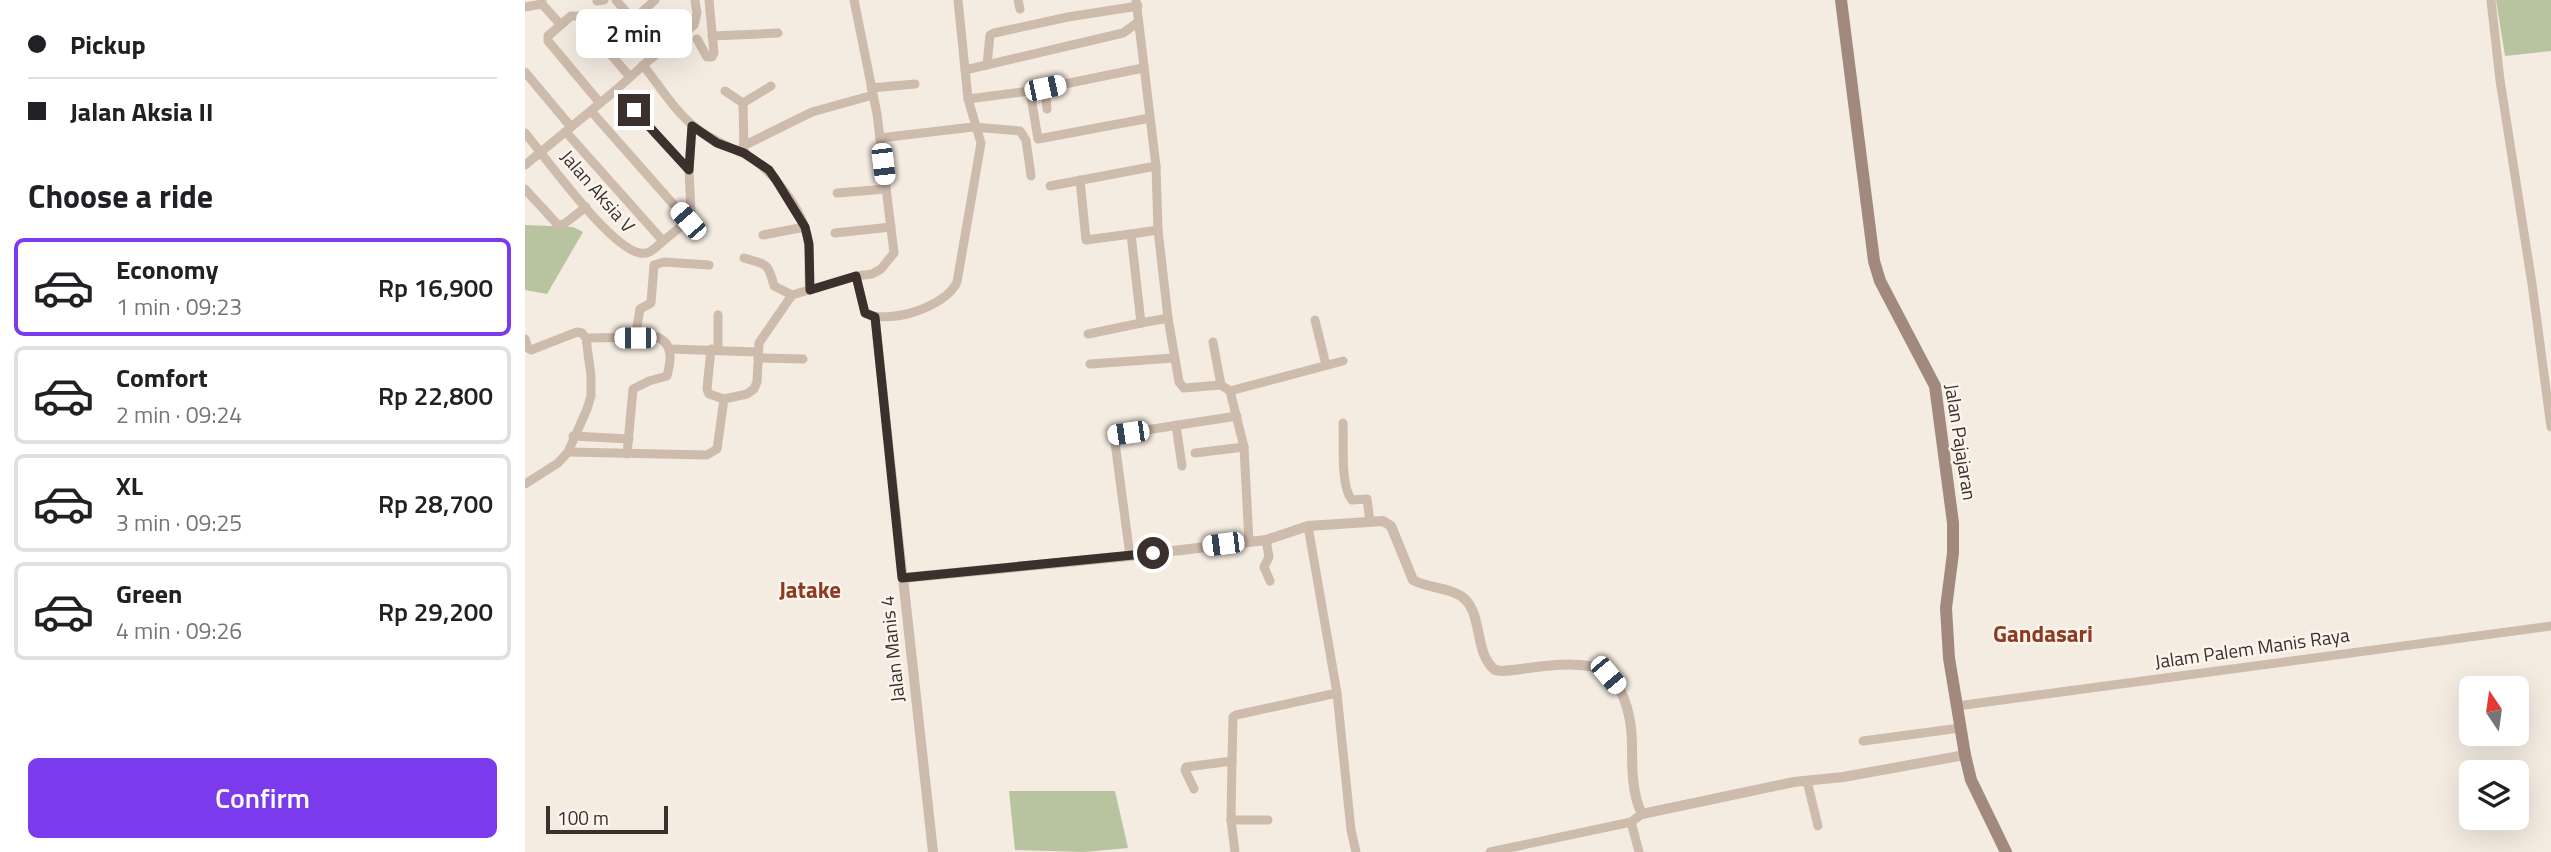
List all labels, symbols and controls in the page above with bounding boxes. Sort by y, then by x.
callout: 2 min [576,8,692,57]
text: 2 min [606,16,662,51]
text: Pickup [70,25,146,64]
car [1023,73,1068,103]
text: Jalan Aksia II [70,92,213,131]
route end [618,94,650,126]
car [871,142,896,186]
street label: Jalan Aksia V [554,143,643,238]
text: Choose a ride [28,172,213,220]
car [667,198,710,244]
text: Economy [116,250,218,289]
icon: car [32,256,95,319]
text: Rp 16,900 [378,268,493,307]
text: 1 min · 09:23 [116,289,242,324]
car [615,328,657,349]
text: Comfort [116,358,208,397]
icon: car [32,364,95,427]
text: Rp 22,800 [378,376,493,415]
street label: Jalan Pajajaran [1938,382,1985,502]
text: 2 min · 09:24 [116,397,242,432]
car [1106,420,1151,446]
text: XL [116,466,143,505]
icon: car [32,472,95,535]
text: Rp 28,700 [378,484,493,523]
text: 3 min · 09:25 [116,505,242,540]
car [1201,531,1246,557]
route start [1137,537,1169,569]
district label: Jatake [779,572,841,607]
text: Green [116,574,182,613]
icon: car [32,580,95,643]
text: Rp 29,200 [378,592,493,631]
street label: Jalan Manis 4 [871,594,912,704]
text: 4 min · 09:26 [116,613,242,648]
district label: Gandasari [1993,616,2093,651]
street label: Jalam Palem Manis Raya [2153,619,2352,676]
car [1587,652,1630,698]
north arrow [2459,676,2529,746]
map controls [2459,676,2529,830]
button: Confirm [28,758,497,838]
button: layers [2459,760,2529,830]
scale bar [546,803,669,835]
text: 100 m [557,803,609,832]

